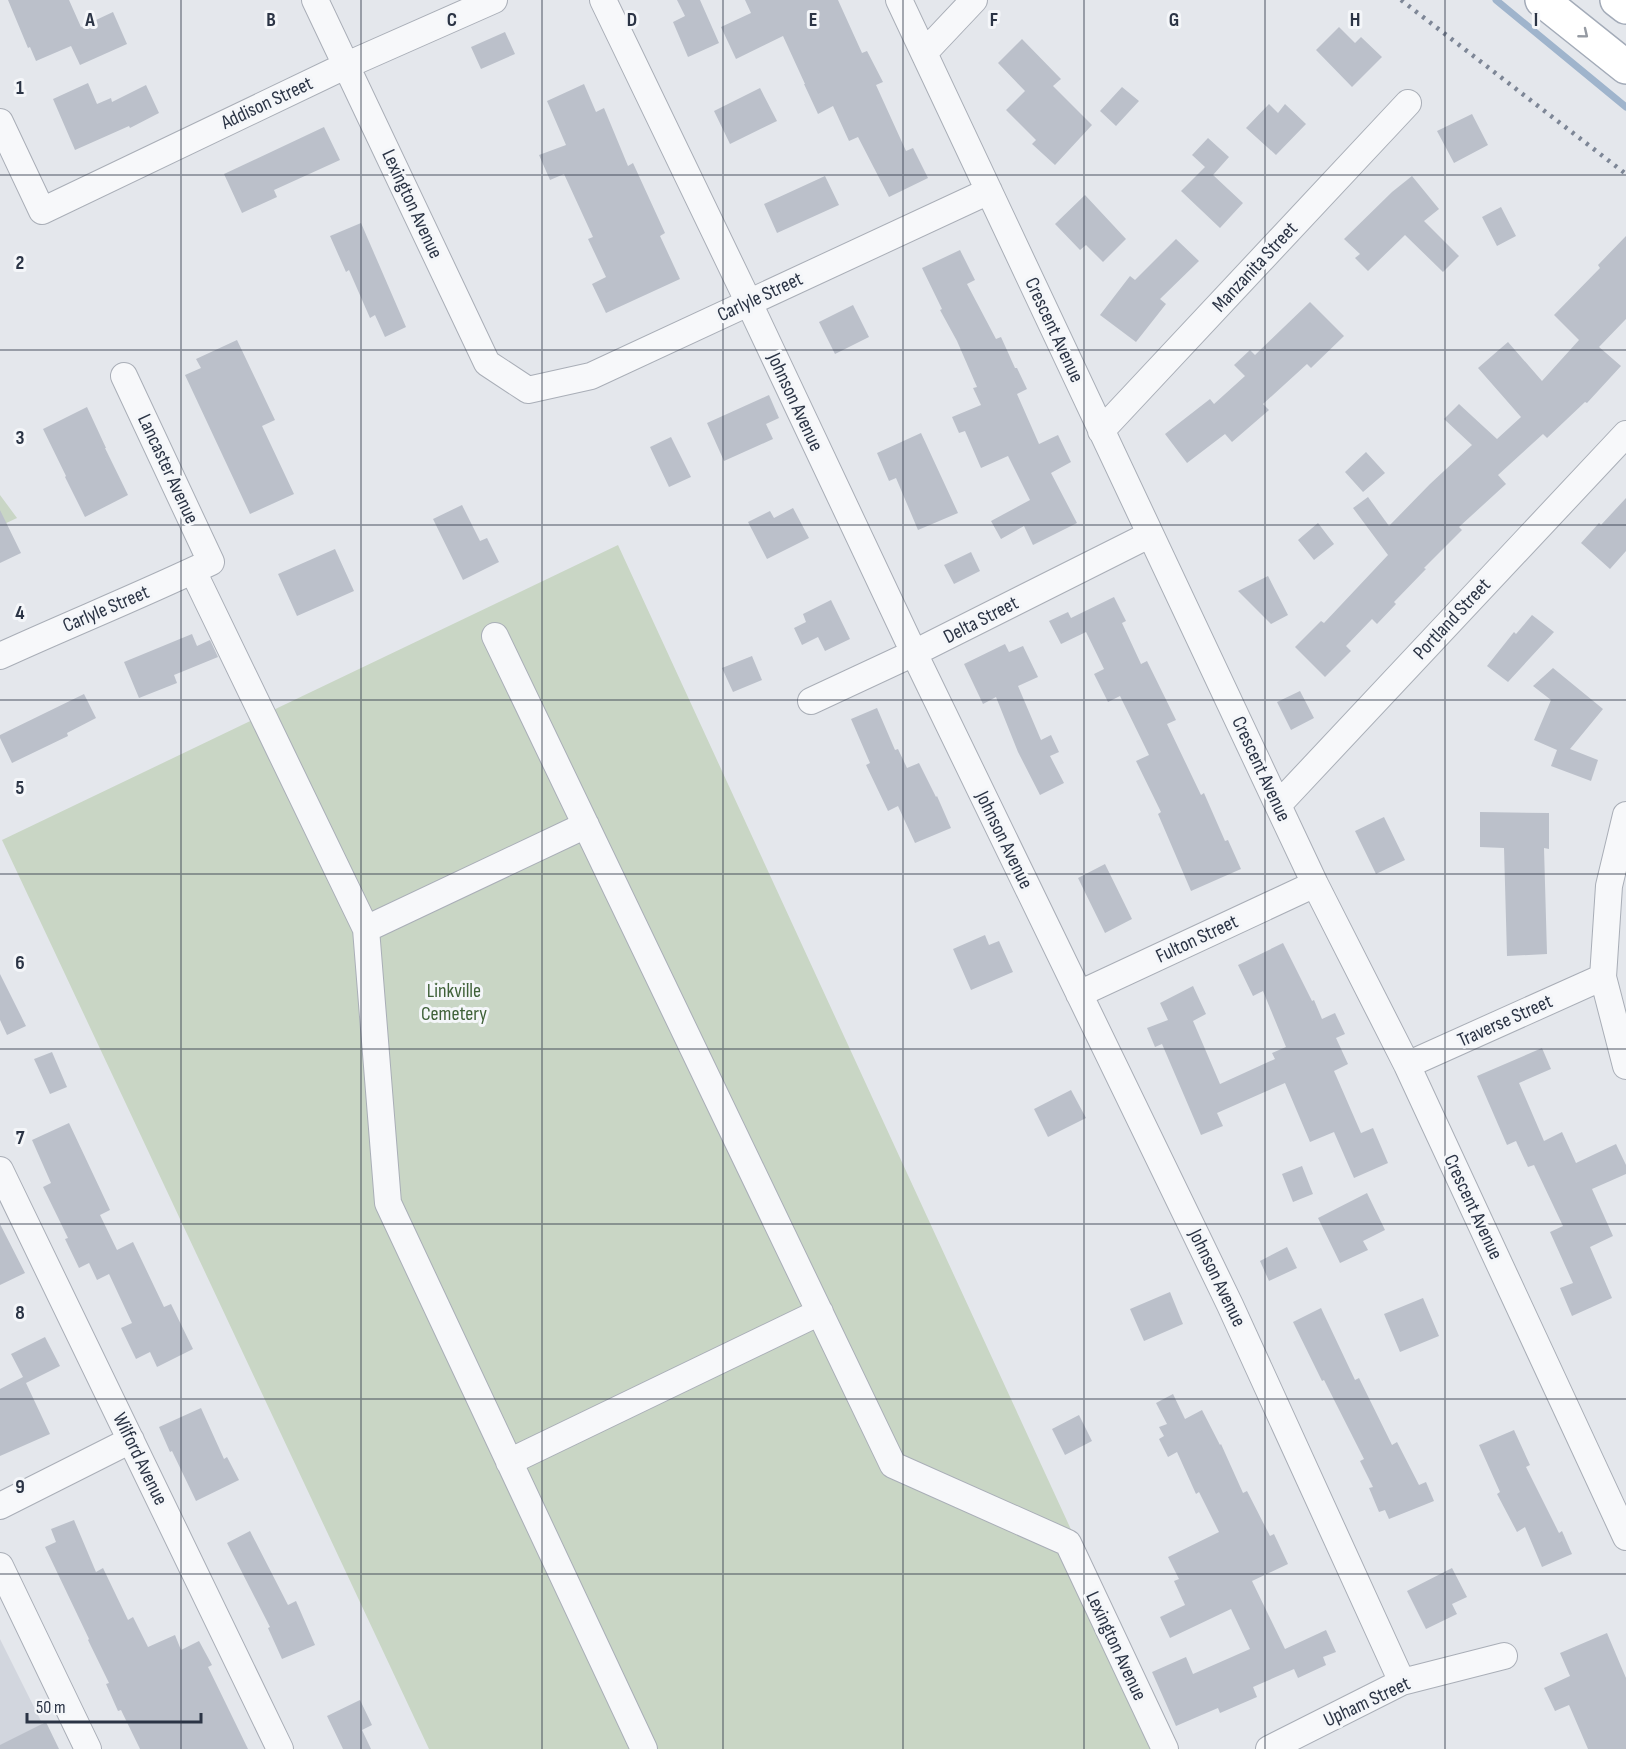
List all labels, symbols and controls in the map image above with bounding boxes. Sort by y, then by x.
text: A [84,8,95,32]
text: B [266,8,276,32]
text: C [447,8,457,32]
text: D [627,8,637,32]
text: E [809,8,817,32]
text: F [990,8,998,32]
text: G [1169,8,1179,32]
text: H [1350,8,1360,32]
text: I [1534,8,1538,32]
one-way arrow [1577,26,1588,37]
street label: Addison Street [217,71,317,135]
text: 1 [16,76,24,100]
street label: Lexington Avenue [376,146,448,262]
street label: Manzanita Street [1207,217,1303,317]
text: 2 [16,251,24,275]
street label: Carlyle Street [714,267,806,327]
street label: Crescent Avenue [1019,274,1089,386]
street label: Johnson Avenue [761,348,828,455]
street label: Lancaster Avenue [132,410,204,528]
text: 3 [16,426,25,450]
street label: Portland Street [1408,573,1496,665]
street label: Carlyle Street [59,580,153,638]
street label: Delta Street [940,591,1022,649]
text: 4 [15,601,25,625]
street label: Crescent Avenue [1226,713,1296,825]
text: 5 [16,776,25,800]
street label: Johnson Avenue [970,786,1038,893]
street label: Fulton Street [1152,910,1242,968]
text: 6 [15,951,25,975]
park label: Linkville Cemetery [421,979,487,1026]
street label: Traverse Street [1454,989,1556,1053]
text: 7 [16,1126,25,1150]
street label: Crescent Avenue [1438,1151,1508,1263]
street label: Johnson Avenue [1183,1224,1251,1331]
text: 8 [15,1301,25,1325]
street label: Wilford Avenue [107,1409,173,1509]
text: 9 [15,1475,25,1499]
street label: Lexington Avenue [1080,1588,1152,1704]
street label: Upham Street [1320,1672,1414,1732]
scale bar [27,1686,201,1724]
text: 50 m [36,1697,66,1718]

